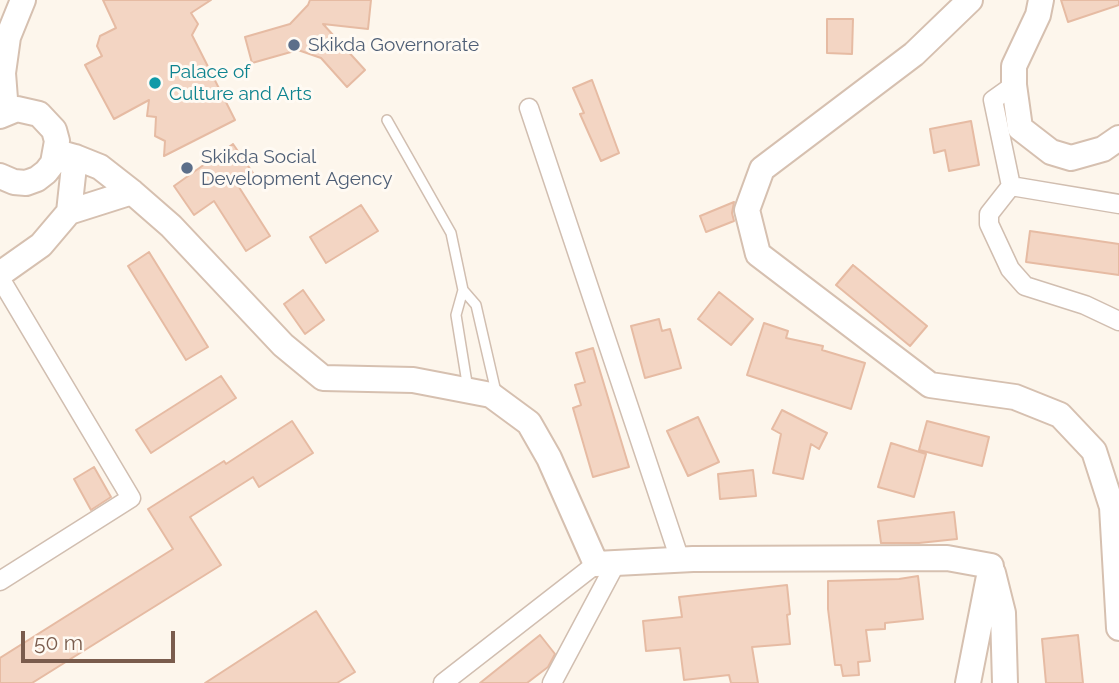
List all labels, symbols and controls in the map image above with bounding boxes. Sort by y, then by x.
place label: Skikda Governorate [308,34,479,56]
marker: Skikda Governorate [286,37,302,53]
place label: Palace of Culture and Arts [169,61,312,105]
marker: Palace of Culture and Arts [147,75,163,91]
place label: Skikda Social Development Agency [201,146,393,190]
marker: Skikda Social Development Agency [179,160,195,176]
scale bar [24,616,178,660]
text: 50 m [34,630,83,655]

